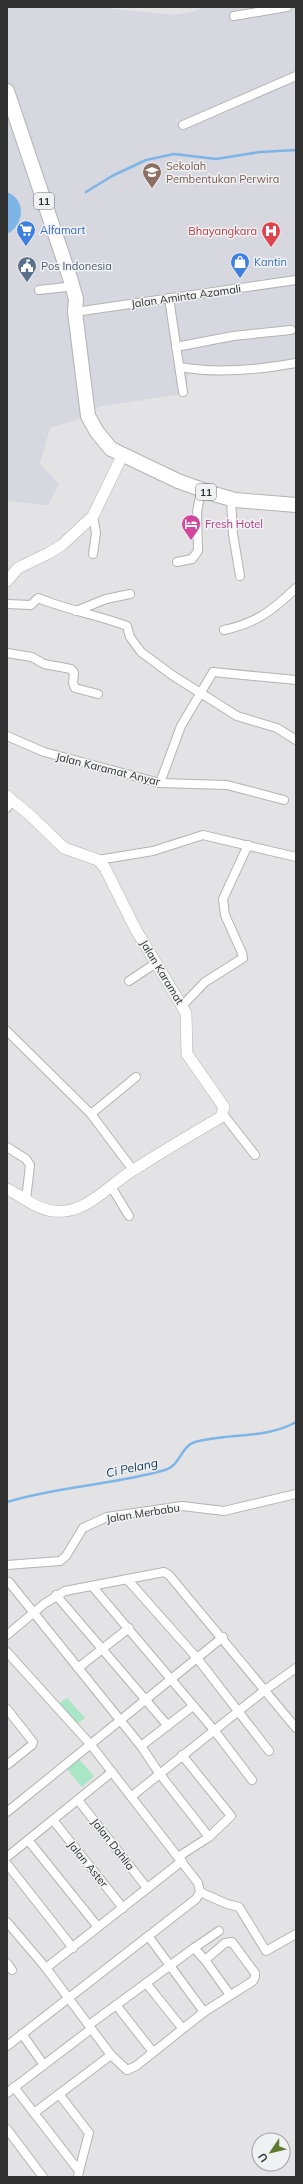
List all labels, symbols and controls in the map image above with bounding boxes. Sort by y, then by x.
place label: Sekolah Pembentukan Perwira [166,159,279,186]
school or university icon: Sekolah Pembentukan Perwira [141,161,163,189]
road number: 11 [34,193,54,209]
supermarket icon: Alfamart [15,219,37,247]
hospital icon: Bhayangkara [260,220,282,248]
place label: Alfamart [40,223,86,237]
place label: Bhayangkara [188,224,257,238]
shop icon: Kantin [229,251,251,279]
public building icon: Pos Indonesia [16,255,38,283]
place label: Kantin [254,255,287,269]
place label: Pos Indonesia [41,259,112,273]
street label: Jalan Aminta Azamali [130,281,242,311]
road number: 11 [196,484,216,500]
hotel icon: Fresh Hotel [180,513,202,541]
place label: Fresh Hotel [205,517,263,531]
street label: Jalan Karamat Anyar [55,749,161,789]
street label: Jalan Karamat [137,937,187,1007]
water label: Ci Pelang [105,1455,159,1480]
street label: Jalan Merbabu [105,1500,181,1526]
street label: Jalan Dahlia [88,1815,138,1873]
street label: Jalan Aster [65,1838,111,1890]
north arrow [251,2132,291,2172]
text: U [255,2150,271,2165]

